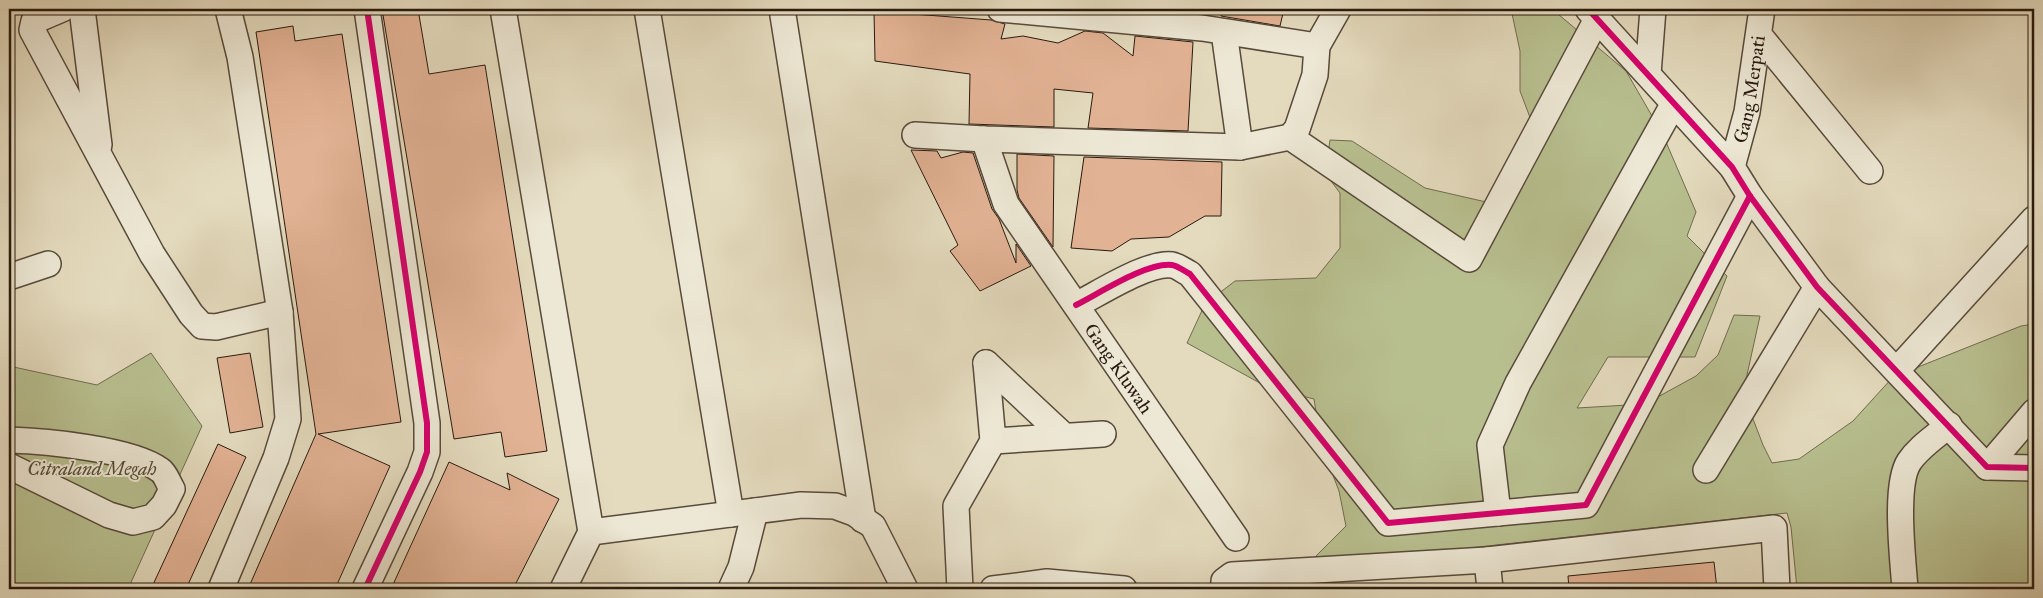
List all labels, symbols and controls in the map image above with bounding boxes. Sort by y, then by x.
street label: Gang Merpati [1728,34,1770,146]
street label: Gang Kluwah [1079,319,1158,419]
park label: Citraland Megah [27,457,157,480]

